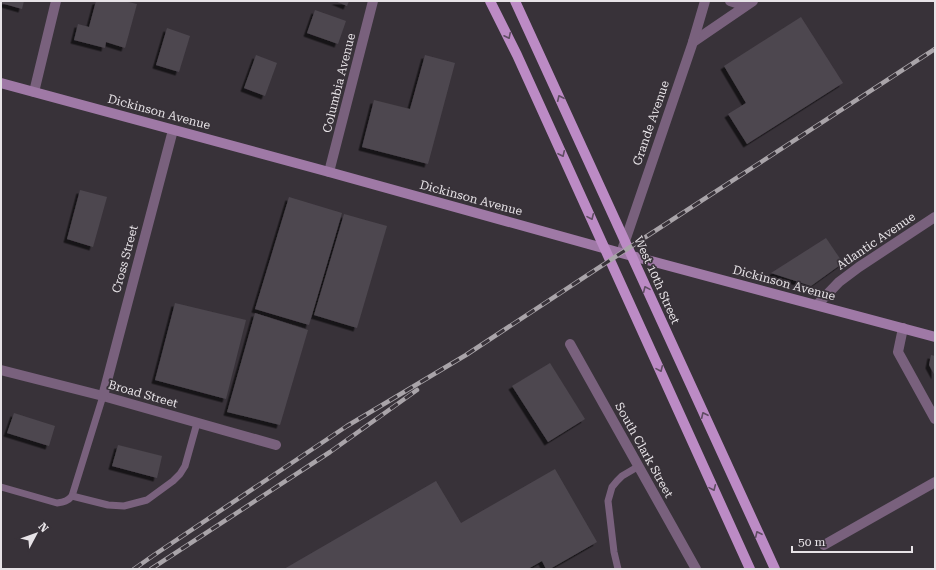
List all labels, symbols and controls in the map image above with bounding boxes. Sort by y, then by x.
street label: Columbia Avenue [320,31,358,134]
one-way arrow [503,32,511,39]
street label: Grande Avenue [630,78,672,167]
street label: Dickinson Avenue [106,92,212,133]
one-way arrow [557,95,565,102]
one-way arrow [557,150,565,157]
street label: Dickinson Avenue [418,178,524,219]
street label: Atlantic Avenue [834,209,918,272]
one-way arrow [586,213,594,221]
street label: Cross Street [109,223,141,294]
street label: West 10th Street [631,234,683,327]
street label: Dickinson Avenue [731,263,837,304]
one-way arrow [643,286,651,293]
one-way arrow [655,365,663,372]
street label: Broad Street [107,377,180,411]
street label: South Clark Street [612,400,676,500]
one-way arrow [701,412,709,420]
one-way arrow [708,483,716,491]
north arrow [16,514,56,554]
text: N [35,520,51,536]
scale bar [792,528,912,554]
one-way arrow [755,530,763,538]
text: 50 m [798,535,825,549]

